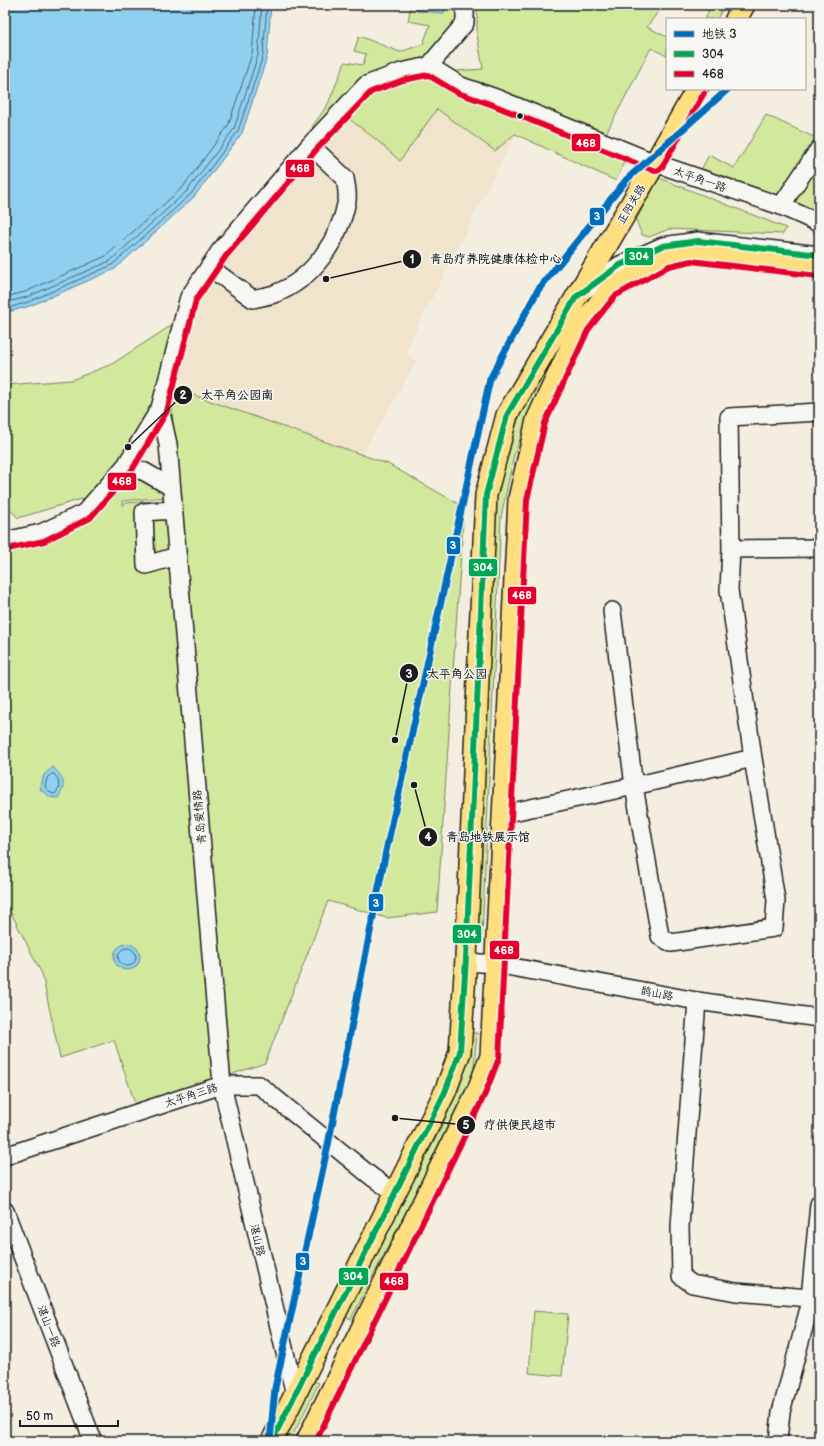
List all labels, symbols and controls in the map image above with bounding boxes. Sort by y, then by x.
legend [666,18,806,90]
text: 地铁 3 [702,27,737,42]
text: 304 [702,47,724,62]
text: 468 [702,67,724,82]
unlabelled marker [515,111,525,121]
line badge: 468 [571,133,601,152]
text: 468 [576,137,596,150]
line badge: 468 [285,159,315,178]
text: 468 [290,162,310,175]
street label: 太平角一路 [672,164,728,195]
street label: 正阳关路 [615,182,648,226]
line badge: 3 [589,207,605,226]
text: 3 [594,210,601,223]
callout: 青岛疗养院健康体检中心 [402,247,570,271]
line badge: 304 [624,247,654,266]
text: 304 [629,250,649,263]
text: 1 [409,252,415,267]
text: 青岛疗养院健康体检中心 [430,252,562,267]
callout: 太平角公园南 [173,383,281,407]
text: 2 [179,388,187,403]
text: 太平角公园南 [201,388,273,403]
line badge: 468 [107,472,137,491]
text: 468 [112,475,132,488]
line badge: 3 [446,536,461,555]
text: 3 [450,539,457,552]
line badge: 304 [468,558,498,577]
text: 304 [473,561,493,574]
line badge: 468 [507,586,537,605]
text: 468 [512,589,532,602]
callout: 太平角公园 [399,661,495,685]
text: 3 [405,667,413,682]
text: 太平角公园 [427,667,487,682]
street label: 青岛爱情路 [191,789,208,845]
callout: 青岛地铁展示馆 [418,825,538,849]
text: 4 [424,830,432,845]
text: 青岛地铁展示馆 [446,830,530,845]
line badge: 3 [368,893,384,912]
text: 3 [373,897,380,910]
line badge: 304 [452,924,482,944]
text: 304 [457,928,477,941]
line badge: 468 [489,940,520,960]
text: 468 [494,944,514,957]
street label: 鹊山路 [639,984,674,1003]
street label: 太平角三路 [163,1081,219,1110]
callout: 疗供便民超市 [456,1113,564,1137]
text: 5 [463,1118,470,1133]
text: 疗供便民超市 [484,1118,556,1133]
street label: 湛山路 [247,1223,268,1258]
line badge: 3 [295,1252,310,1271]
text: 3 [300,1255,307,1268]
line badge: 304 [338,1267,369,1286]
text: 304 [343,1270,363,1283]
line badge: 468 [379,1272,409,1291]
text: 468 [384,1275,404,1288]
street label: 湛山一路 [35,1303,62,1349]
scale bar [20,1402,118,1428]
text: 50 m [26,1409,53,1424]

